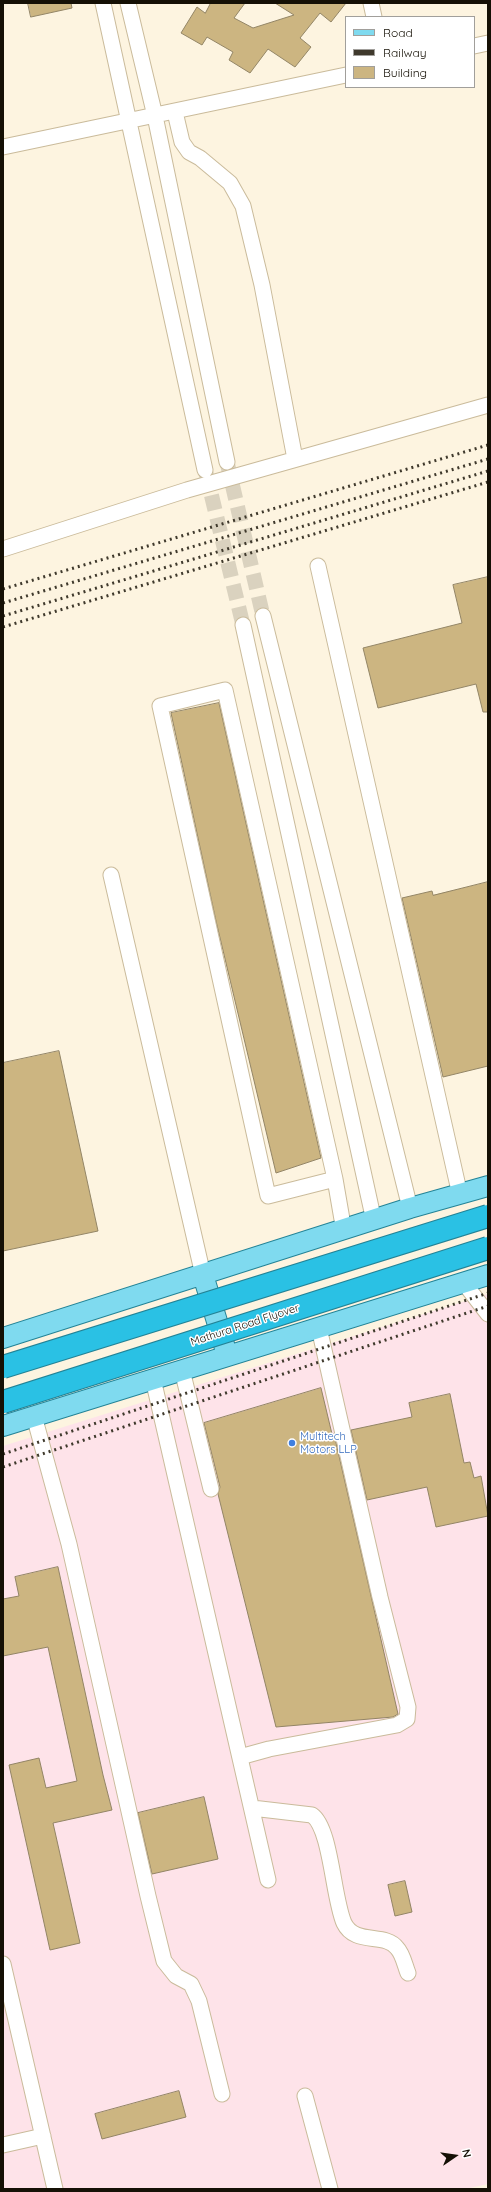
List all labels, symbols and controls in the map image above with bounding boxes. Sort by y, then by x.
legend [345,16,475,88]
text: Road [383,25,413,40]
text: Railway [383,45,427,60]
text: Building [383,65,427,80]
street label: Mathura Road Flyover [189,1301,301,1349]
place label: Multitech Motors LLP [300,1430,357,1456]
marker: Multitech Motors LLP [287,1438,297,1448]
north arrow [435,2136,475,2176]
text: N [459,2148,474,2159]

